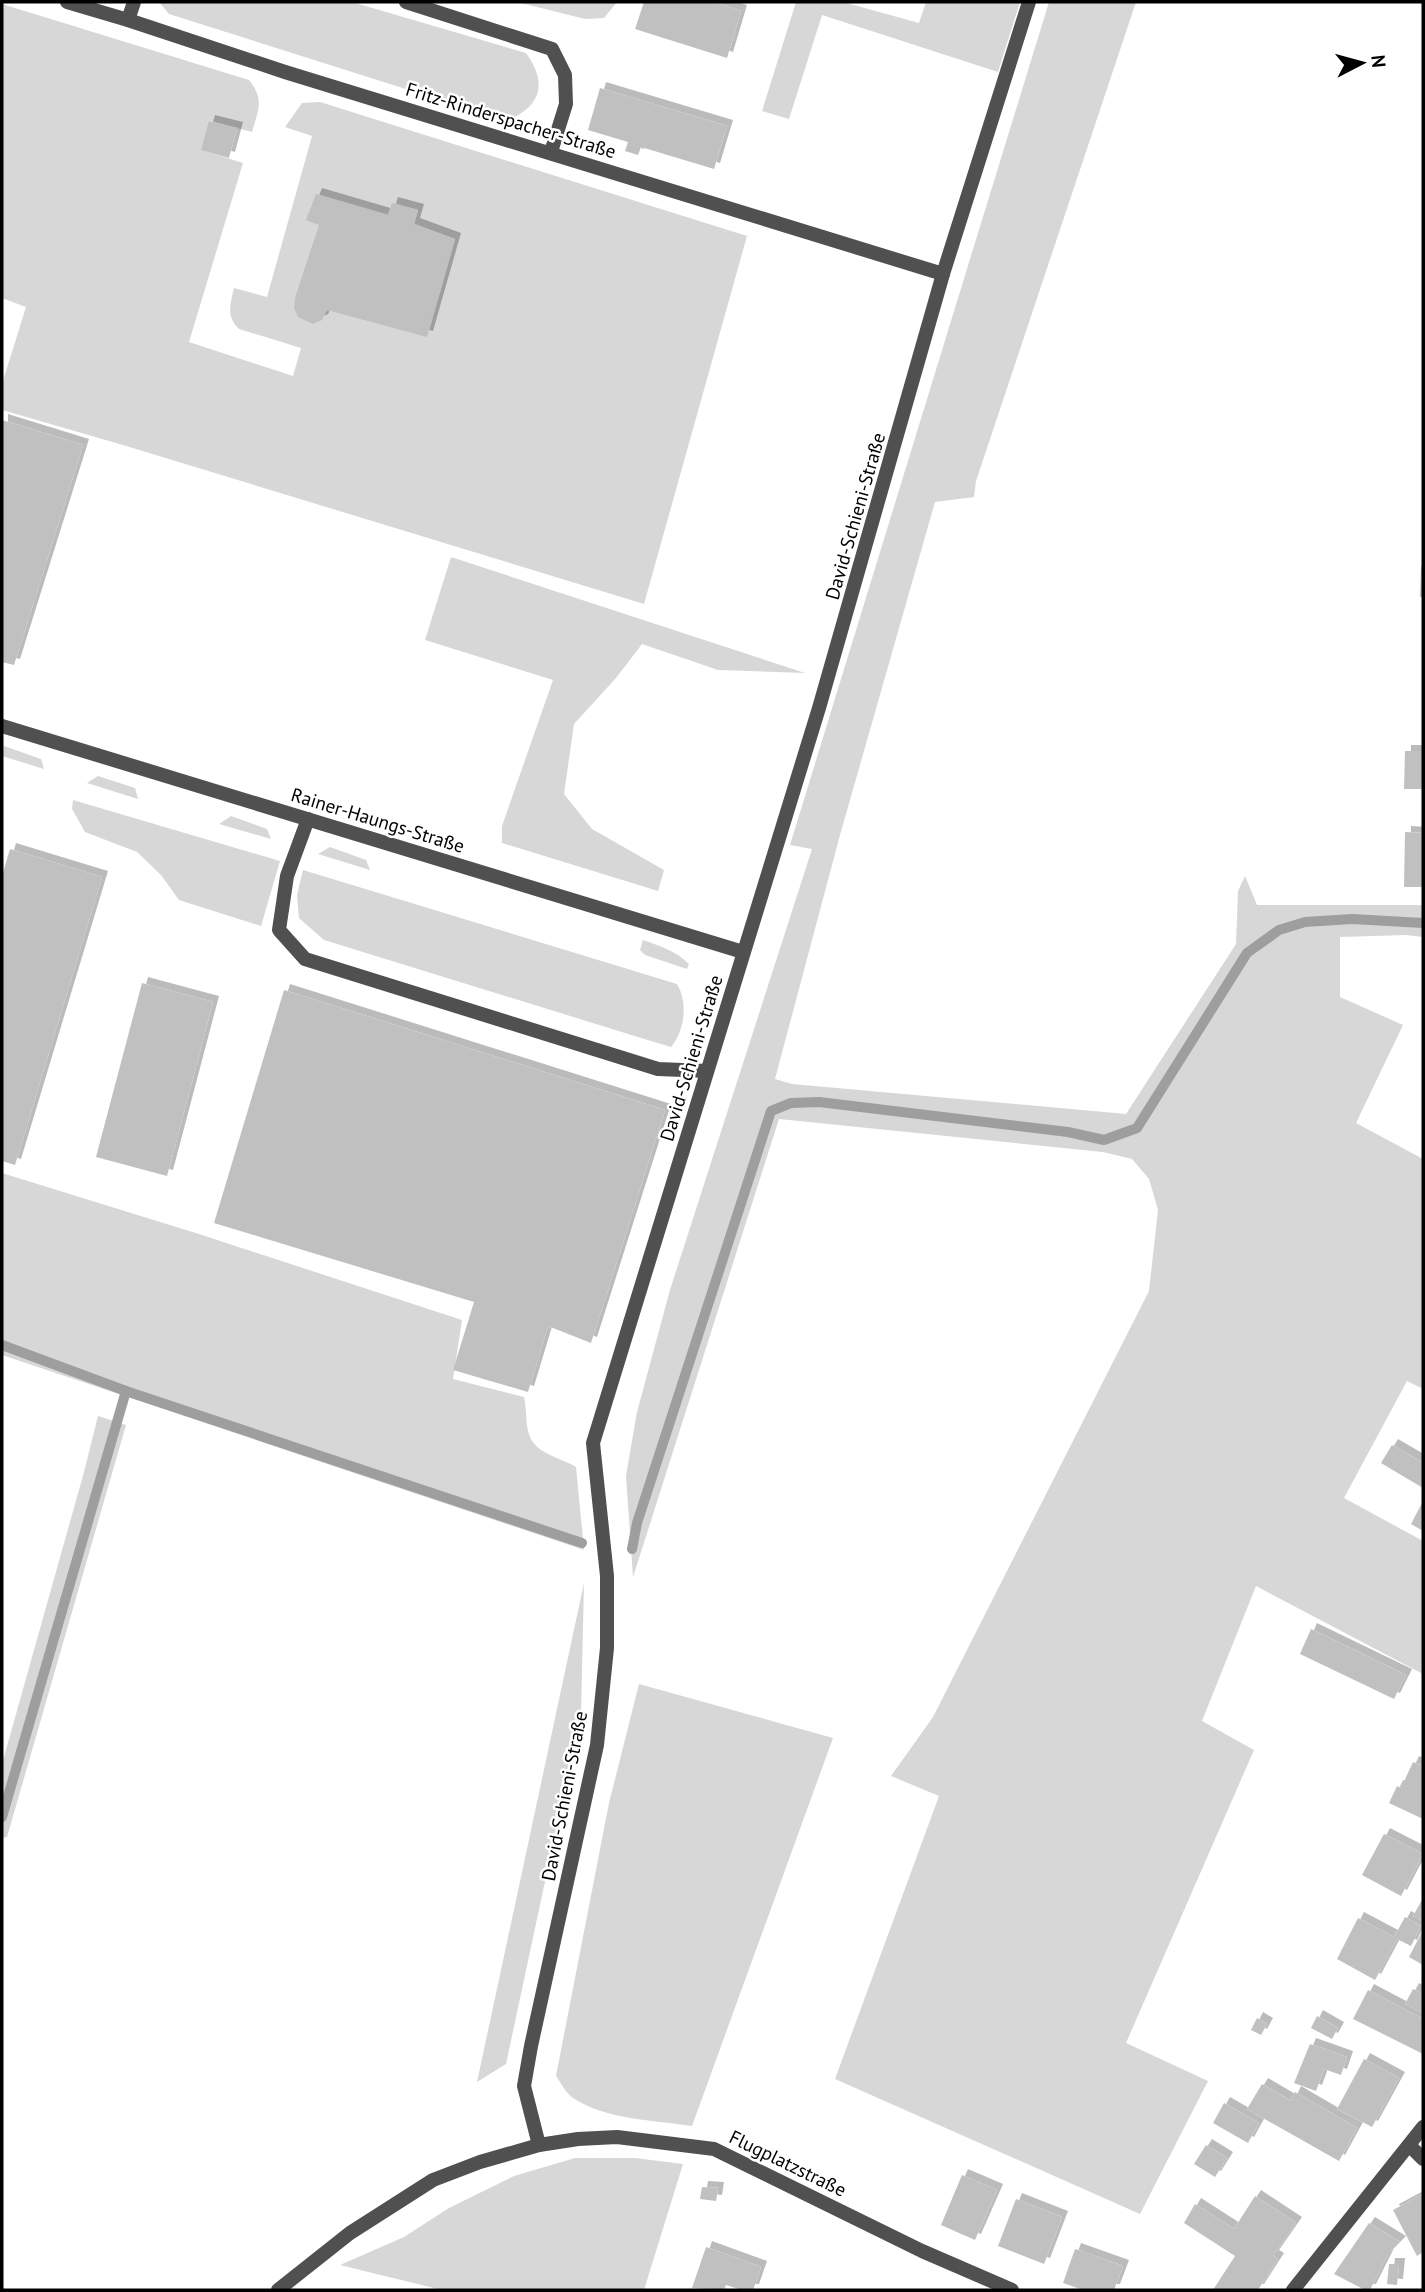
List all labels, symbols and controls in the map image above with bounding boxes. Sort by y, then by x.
north arrow [1327,28,1397,98]
text: N [1366,54,1391,69]
street label: Fritz-Rinderspacher-Straße [403,77,619,163]
street label: David-Schieni-Straße [820,430,890,602]
street label: Rainer-Haungs-Straße [288,782,468,858]
street label: David-Schieni-Straße [654,972,728,1144]
street label: David-Schieni-Straße [536,1709,592,1883]
street label: Flugplatzstraße [726,2124,850,2202]

